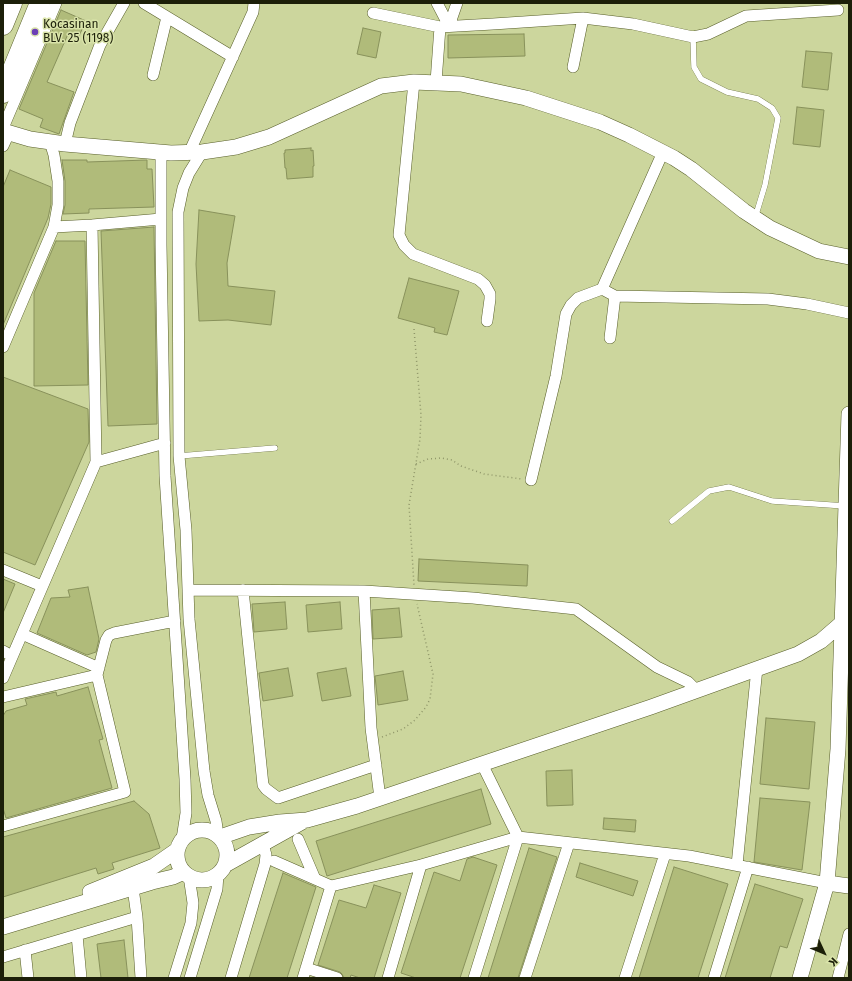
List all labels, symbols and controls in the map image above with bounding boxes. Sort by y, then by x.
place label: Kocasinan BLV. 25 (1198) [43,18,113,46]
marker: Kocasinan BLV. 25 (1198) [30,27,40,37]
north arrow [804,933,844,973]
text: K [826,955,840,969]

